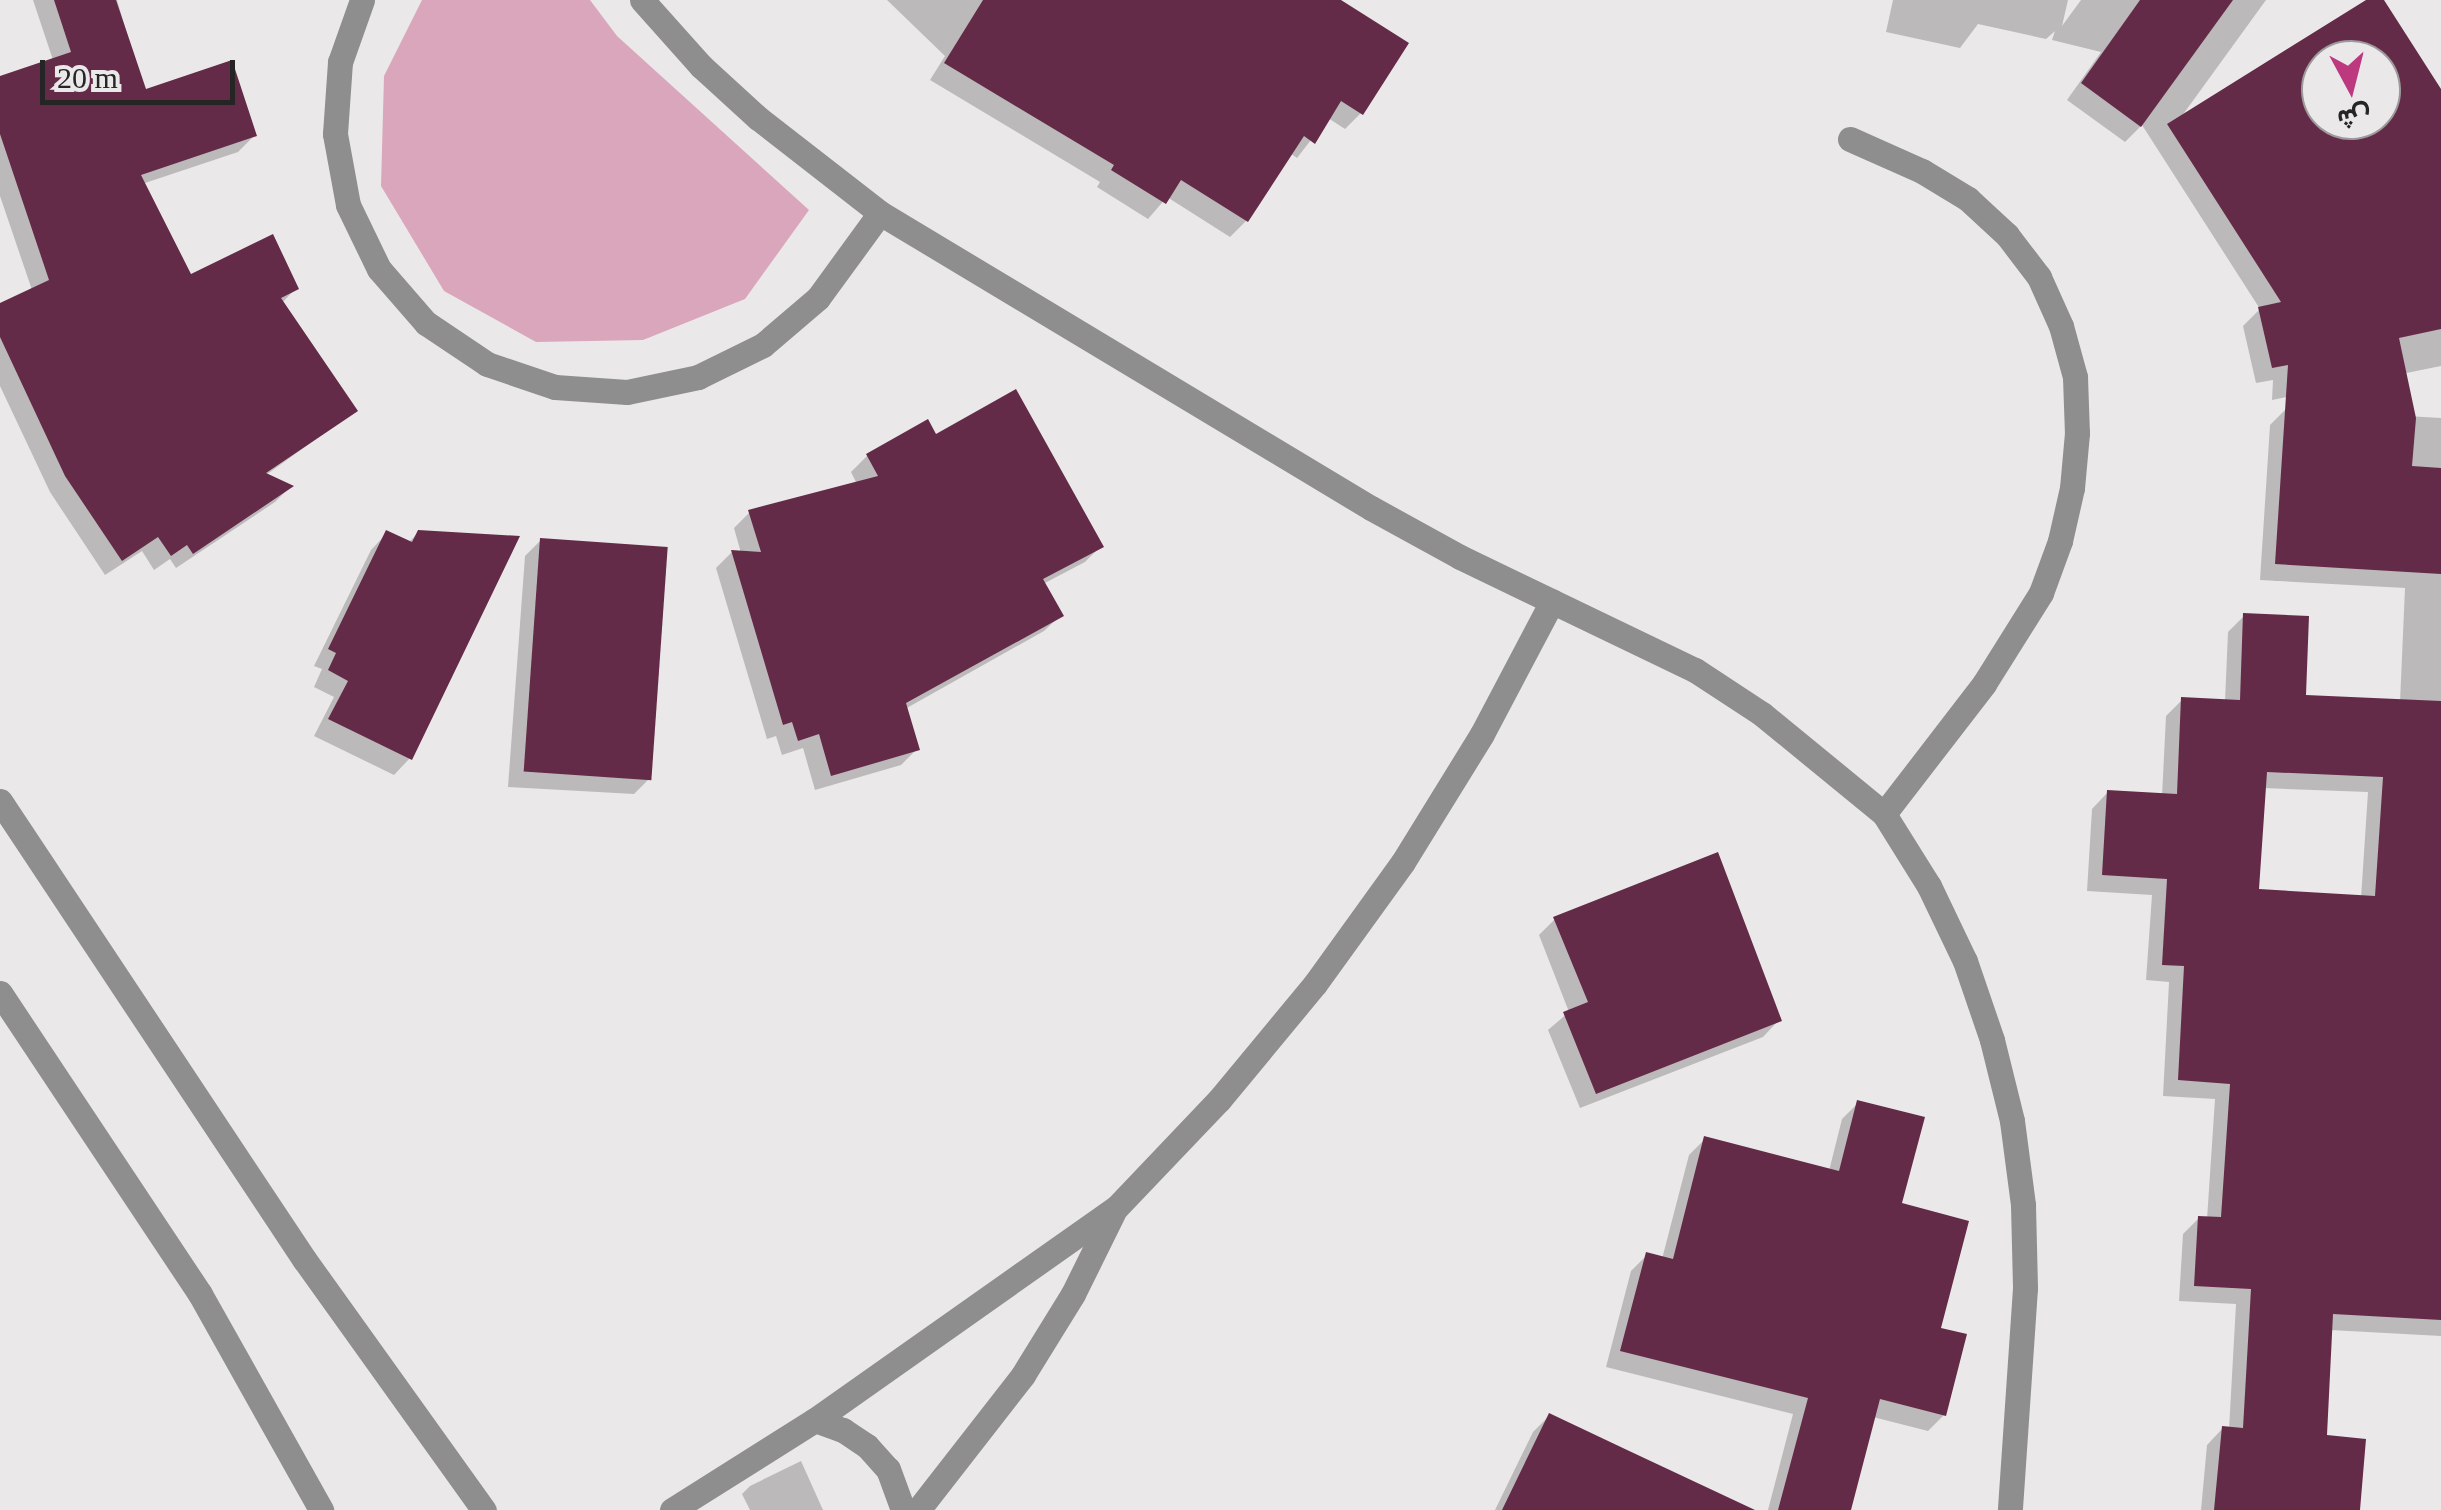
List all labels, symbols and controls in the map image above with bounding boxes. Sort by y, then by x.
scale bar [45,40,240,102]
north arrow [2301,40,2401,140]
text: 20 m [57,61,118,94]
text: ش [2336,101,2373,136]

